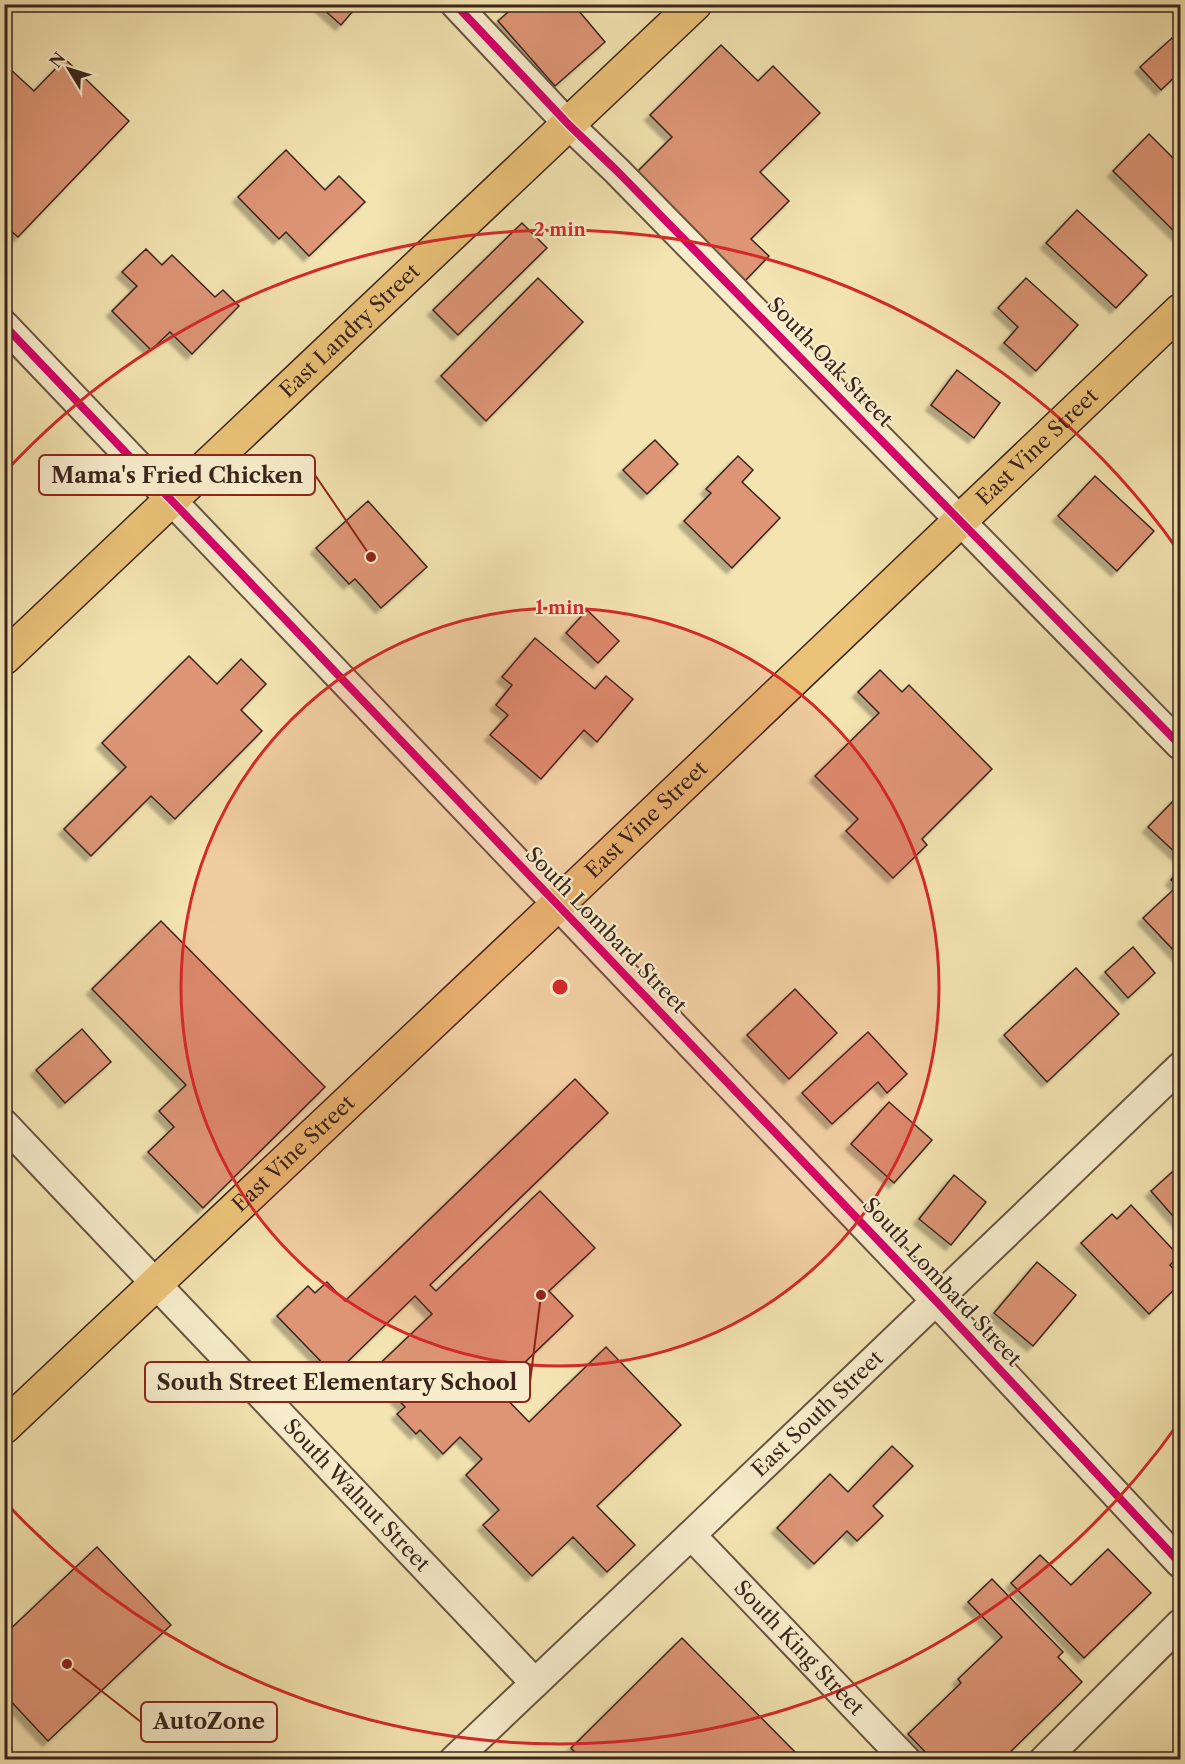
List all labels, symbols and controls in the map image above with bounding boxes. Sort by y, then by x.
north arrow [39,39,99,99]
text: N [45,48,69,71]
text: 2 min [534,219,587,241]
street label: East Landry Street [274,258,425,403]
street label: South Oak Street [762,292,899,432]
street label: East Vine Street [971,383,1103,510]
callout: Mama's Fried Chicken [39,455,315,495]
text: Mama's Fried Chicken [51,462,303,489]
text: 1 min [535,597,585,619]
street label: East Vine Street [580,755,712,883]
street label: South Lombard Street [521,841,692,1018]
centre of rings [550,977,570,997]
street label: East Vine Street [227,1090,360,1217]
street label: South Lombard Street [858,1192,1027,1371]
street label: East South Street [747,1345,888,1482]
callout: South Street Elementary School [145,1362,530,1402]
text: South Street Elementary School [157,1369,518,1396]
street label: South Walnut Street [279,1413,436,1577]
street label: South King Street [729,1575,870,1720]
callout: AutoZone [141,1702,277,1742]
text: AutoZone [152,1708,265,1735]

